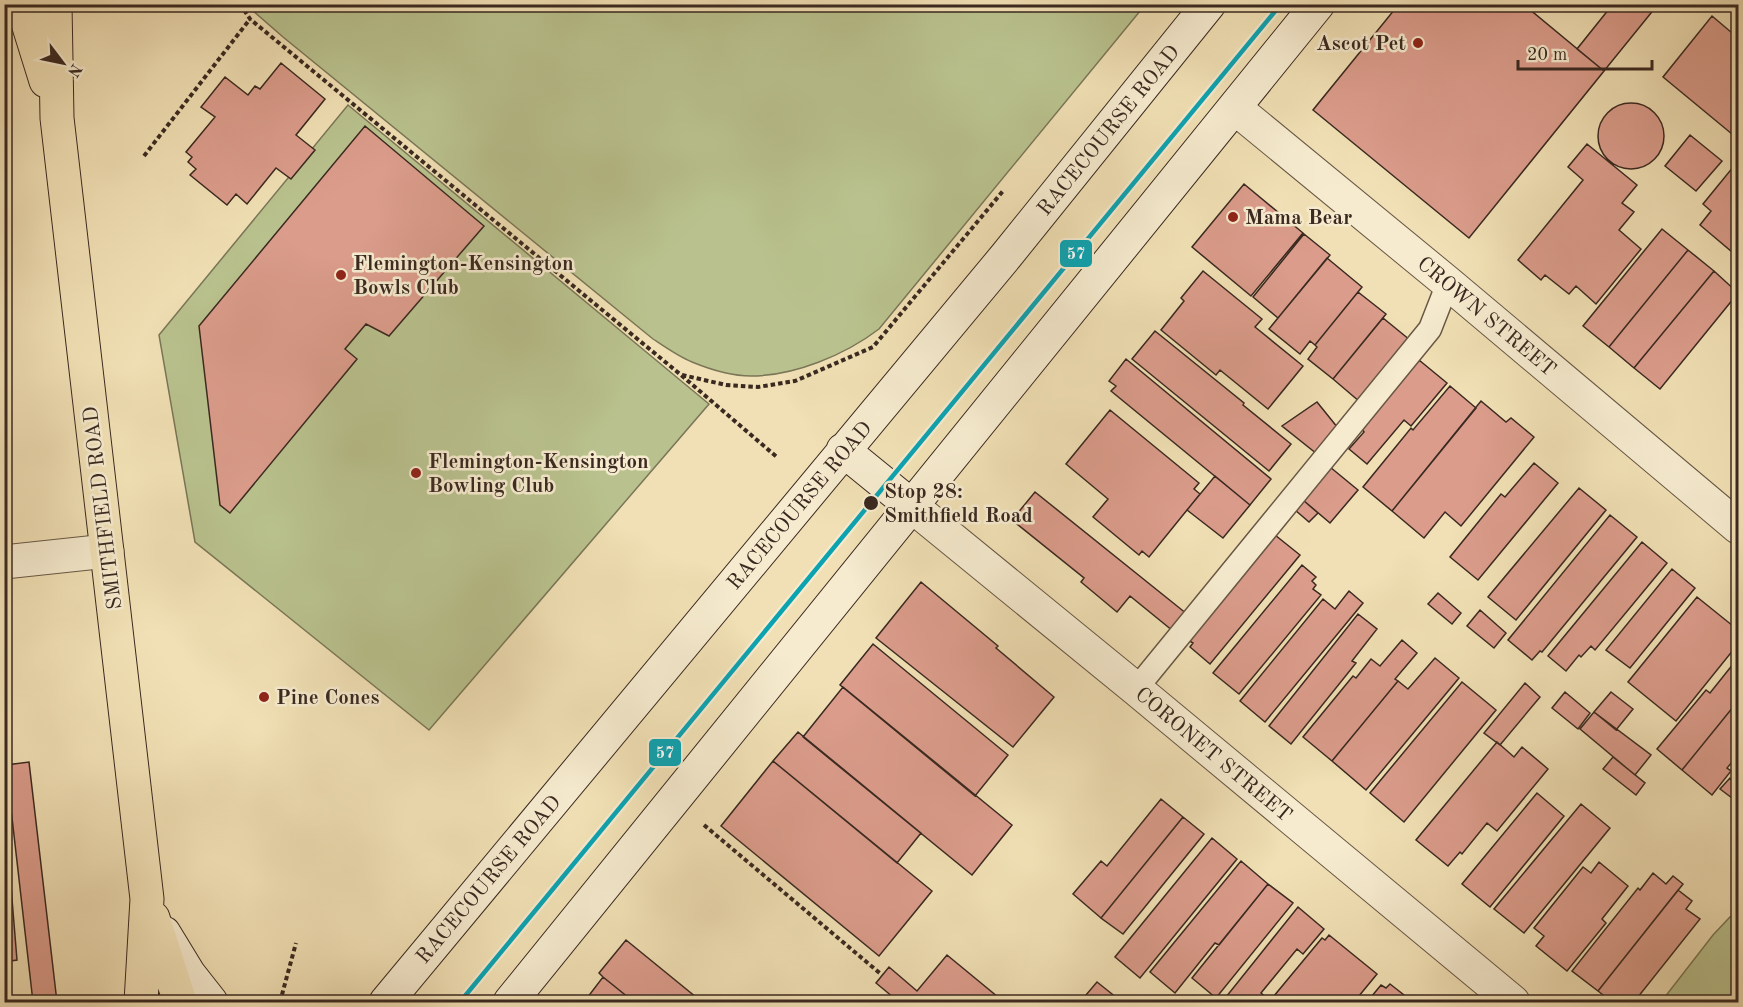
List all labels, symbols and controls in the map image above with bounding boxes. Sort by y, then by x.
north arrow [33,33,93,93]
scale bar [1518,33,1652,71]
place label: Ascot Pet [1316,34,1406,55]
marker: Ascot Pet [1411,36,1425,50]
street label: RACECOURSE ROAD [1034,42,1184,220]
text: 20 m [1527,46,1567,64]
text: N [64,60,84,80]
place label: Mama Bear [1245,208,1352,229]
marker: Mama Bear [1226,210,1240,224]
line badge: 57 [1059,239,1093,268]
text: 57 [1067,247,1085,263]
street label: CROWN STREET [1413,253,1559,381]
place label: Flemington-Kensington Bowls Club [353,254,574,299]
marker: Flemington-Kensington Bowls Club [334,268,348,282]
street label: SMITHFIELD ROAD [81,405,126,611]
street label: RACECOURSE ROAD [724,418,876,594]
place label: Flemington-Kensington Bowling Club [428,452,649,497]
marker: Flemington-Kensington Bowling Club [409,466,423,480]
place label: Stop 28: Smithfield Road [884,482,1033,527]
marker: Stop 28: Smithfield Road [862,494,880,512]
street label: CORONET STREET [1131,684,1295,827]
place label: Pine Cones [276,688,380,709]
marker: Pine Cones [257,690,271,704]
line badge: 57 [648,738,682,767]
text: 57 [656,746,674,762]
street label: RACECOURSE ROAD [413,792,565,968]

